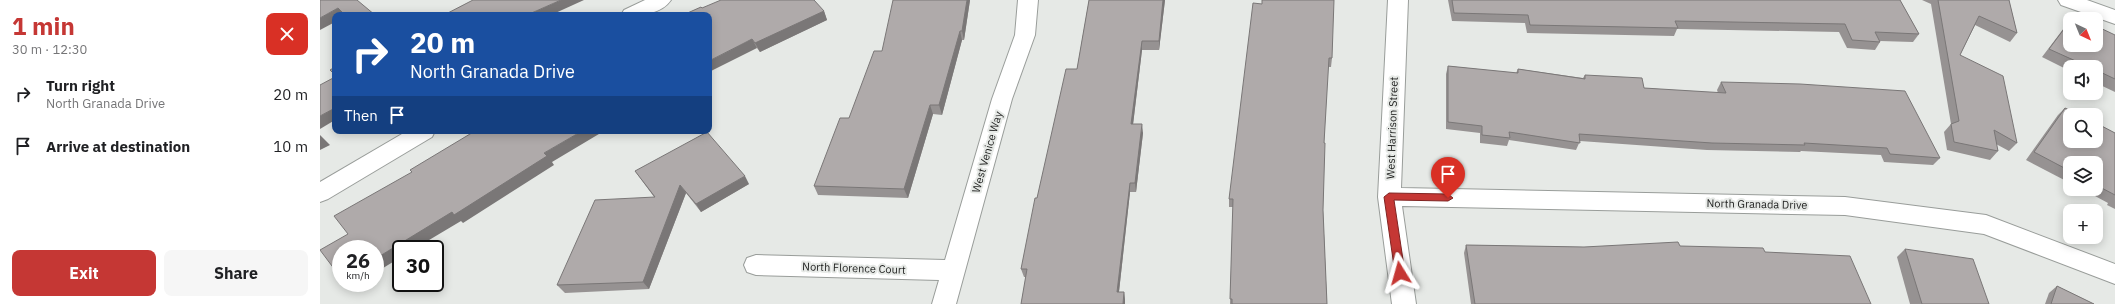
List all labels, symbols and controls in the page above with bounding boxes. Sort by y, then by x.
text: 1 min [12,10,75,42]
north arrow [2063,12,2103,52]
map controls [2063,12,2103,244]
button: close [266,13,308,55]
text: 20 m [410,24,475,61]
icon: right [344,28,396,80]
text: 30 m · 12:30 [12,41,87,58]
text: North Granada Drive [410,60,575,83]
button: sound [2063,60,2103,100]
text: Turn right [46,76,115,95]
street label: West Harrison Street [1383,76,1401,179]
icon: right [12,83,34,105]
text: 20 m [273,85,308,104]
text: North Granada Drive [46,95,165,112]
icon: arrive [386,104,408,126]
text: Then [344,106,378,125]
button: search [2063,108,2103,148]
street label: West Venice Way [969,109,1005,194]
icon: arrive [12,135,34,157]
text: Arrive at destination [46,137,190,156]
text: 10 m [273,137,308,156]
button: layers [2063,156,2103,196]
pin [1431,157,1465,198]
icon: arrive [1437,163,1459,185]
street label: North Granada Drive [1707,196,1807,212]
button: + [2063,204,2103,244]
speed limit sign: 30 [392,240,444,292]
text: 26 [346,247,370,274]
button: Exit [12,250,156,296]
button: Share [164,250,308,296]
position arrow [1379,252,1421,294]
street label: North Florence Court [802,259,906,277]
text: km/h [346,269,370,282]

